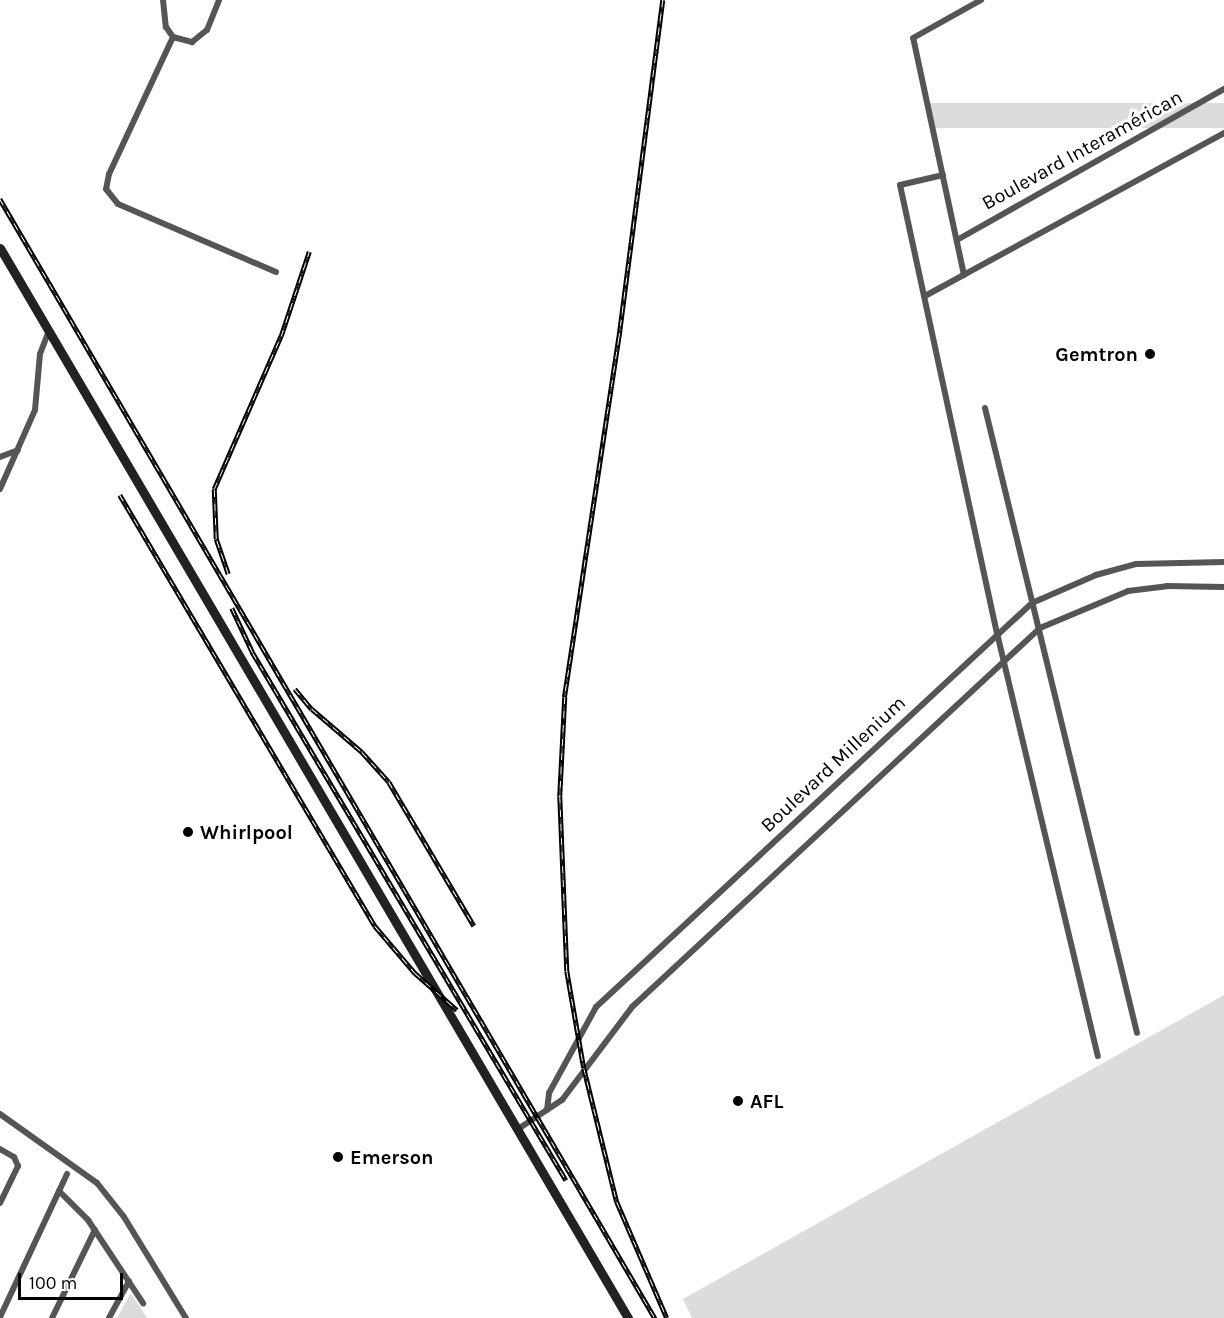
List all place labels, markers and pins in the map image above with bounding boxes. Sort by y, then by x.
place label: Gemtron [1055,342,1138,366]
marker: Gemtron [1143,347,1157,361]
place label: Whirlpool [200,820,293,844]
marker: Whirlpool [181,825,195,839]
place label: AFL [750,1089,783,1113]
marker: AFL [731,1094,745,1108]
place label: Emerson [350,1145,433,1169]
marker: Emerson [331,1150,345,1164]

